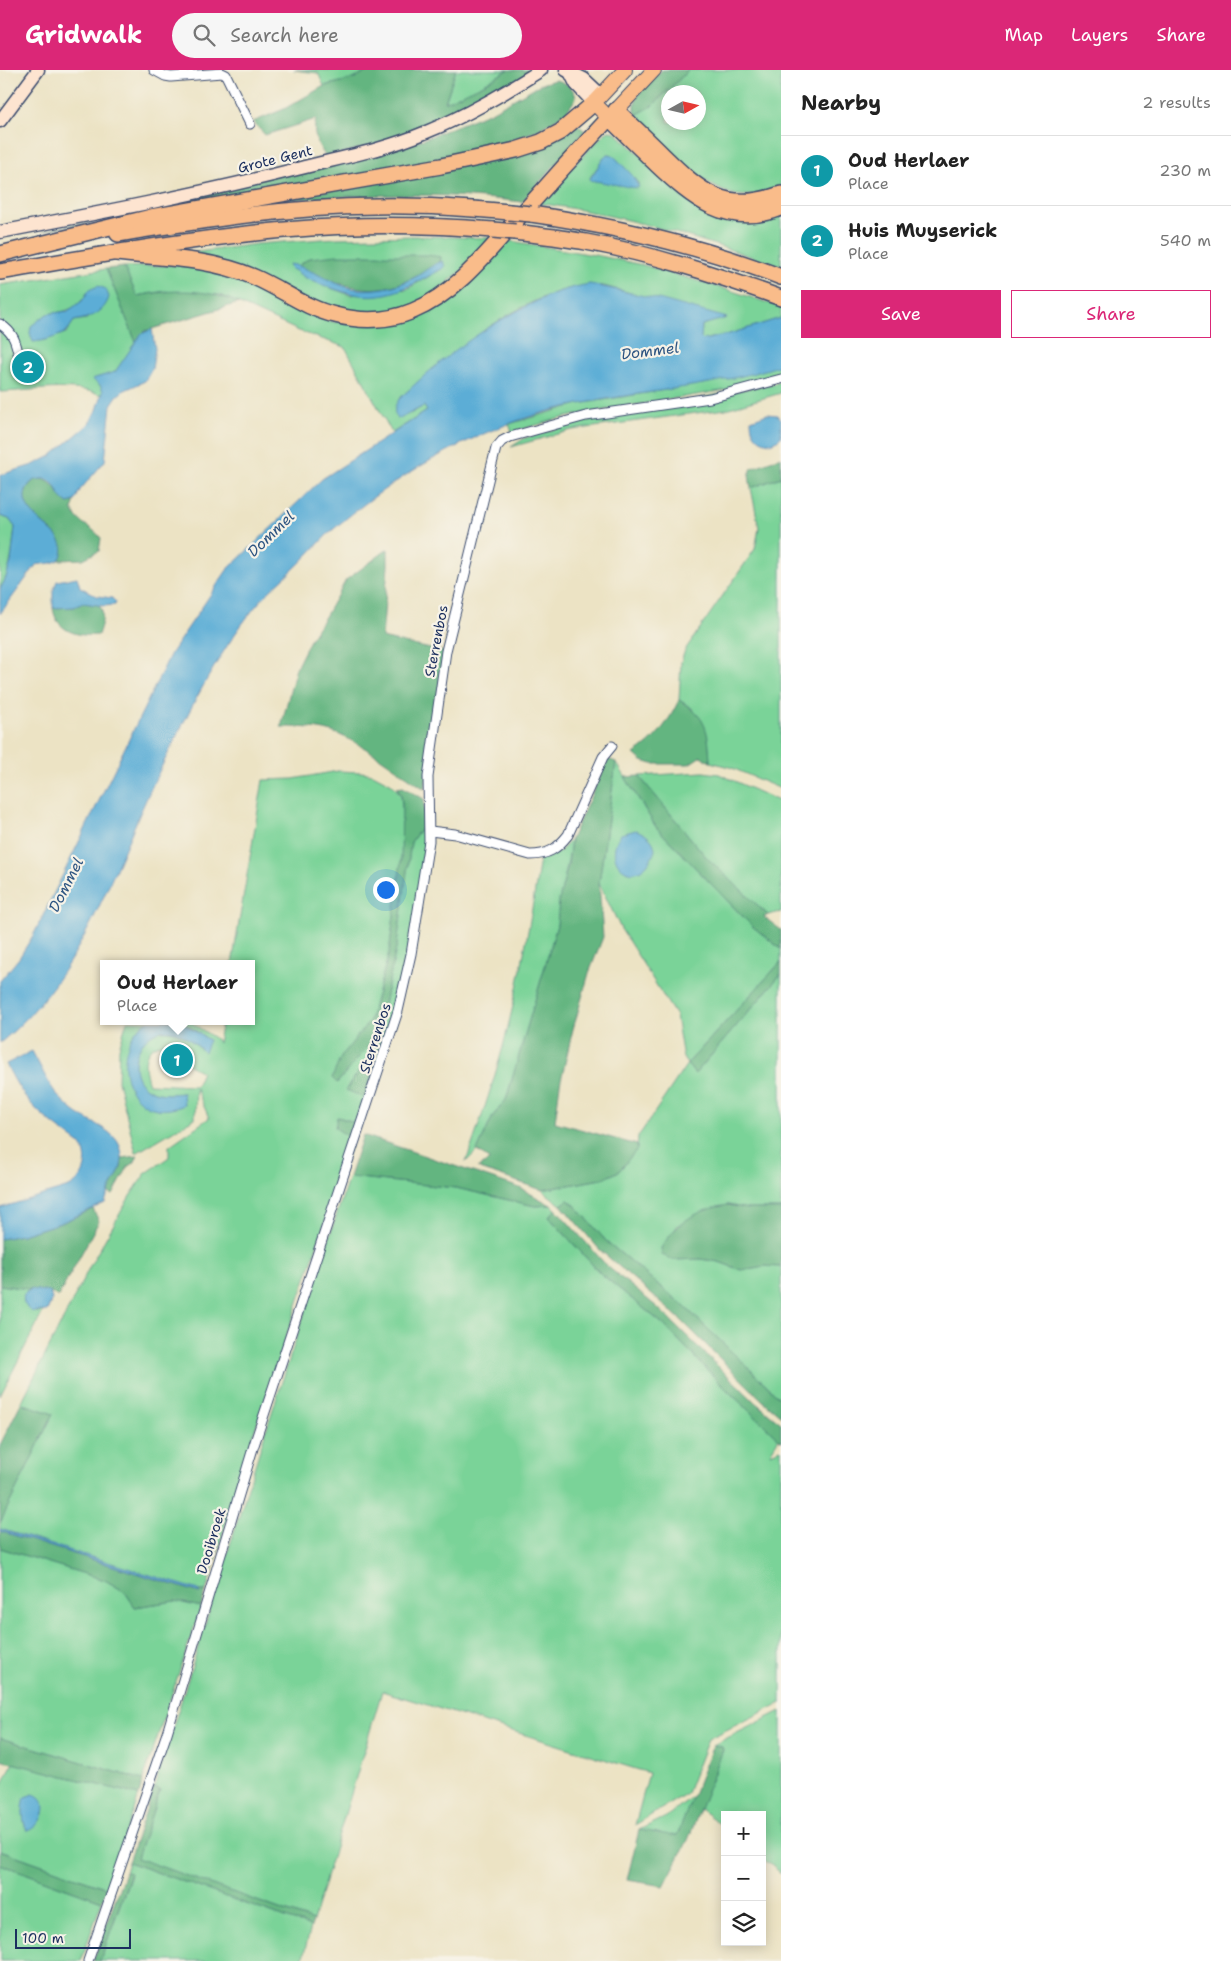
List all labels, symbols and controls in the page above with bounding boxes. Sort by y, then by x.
search box [172,13,522,58]
text: Gridwalk [25,19,142,51]
icon: search [190,21,218,49]
text: Search here [230,23,339,48]
text: Map [1005,23,1043,47]
text: Layers [1071,23,1128,47]
text: Share [1156,23,1206,47]
north arrow [661,85,706,130]
text: Nearby [801,89,881,117]
text: 2 results [1142,92,1211,113]
street label: Grote Gent [236,141,314,177]
text: Oud Herlaer [848,148,969,173]
text: 1 [813,160,821,181]
text: 230 m [1159,160,1211,181]
text: Place [848,173,889,194]
text: Huis Muyserick [848,218,997,243]
text: 2 [811,230,823,251]
text: 540 m [1160,230,1211,251]
text: Place [848,243,889,264]
button: Save [801,290,1001,338]
button: Share [1011,290,1211,338]
water label: Dommel [620,337,680,364]
pin: 2 [12,348,44,386]
water label: Dommel [243,506,299,561]
street label: Sterrenbos [420,603,452,679]
water label: Dommel [44,854,88,915]
your location [373,877,399,903]
popup [100,960,255,1025]
text: Oud Herlaer [117,970,238,995]
text: Place [117,995,158,1016]
street label: Sterrenbos [355,1000,395,1075]
pin: 1 [161,1041,193,1079]
street label: Dooibroek [192,1506,230,1576]
map controls [721,1811,766,1946]
button: + [721,1811,766,1856]
button: − [721,1856,766,1901]
button: layers [721,1901,766,1946]
scale bar [15,1926,131,1949]
text: 100 m [22,1929,64,1947]

